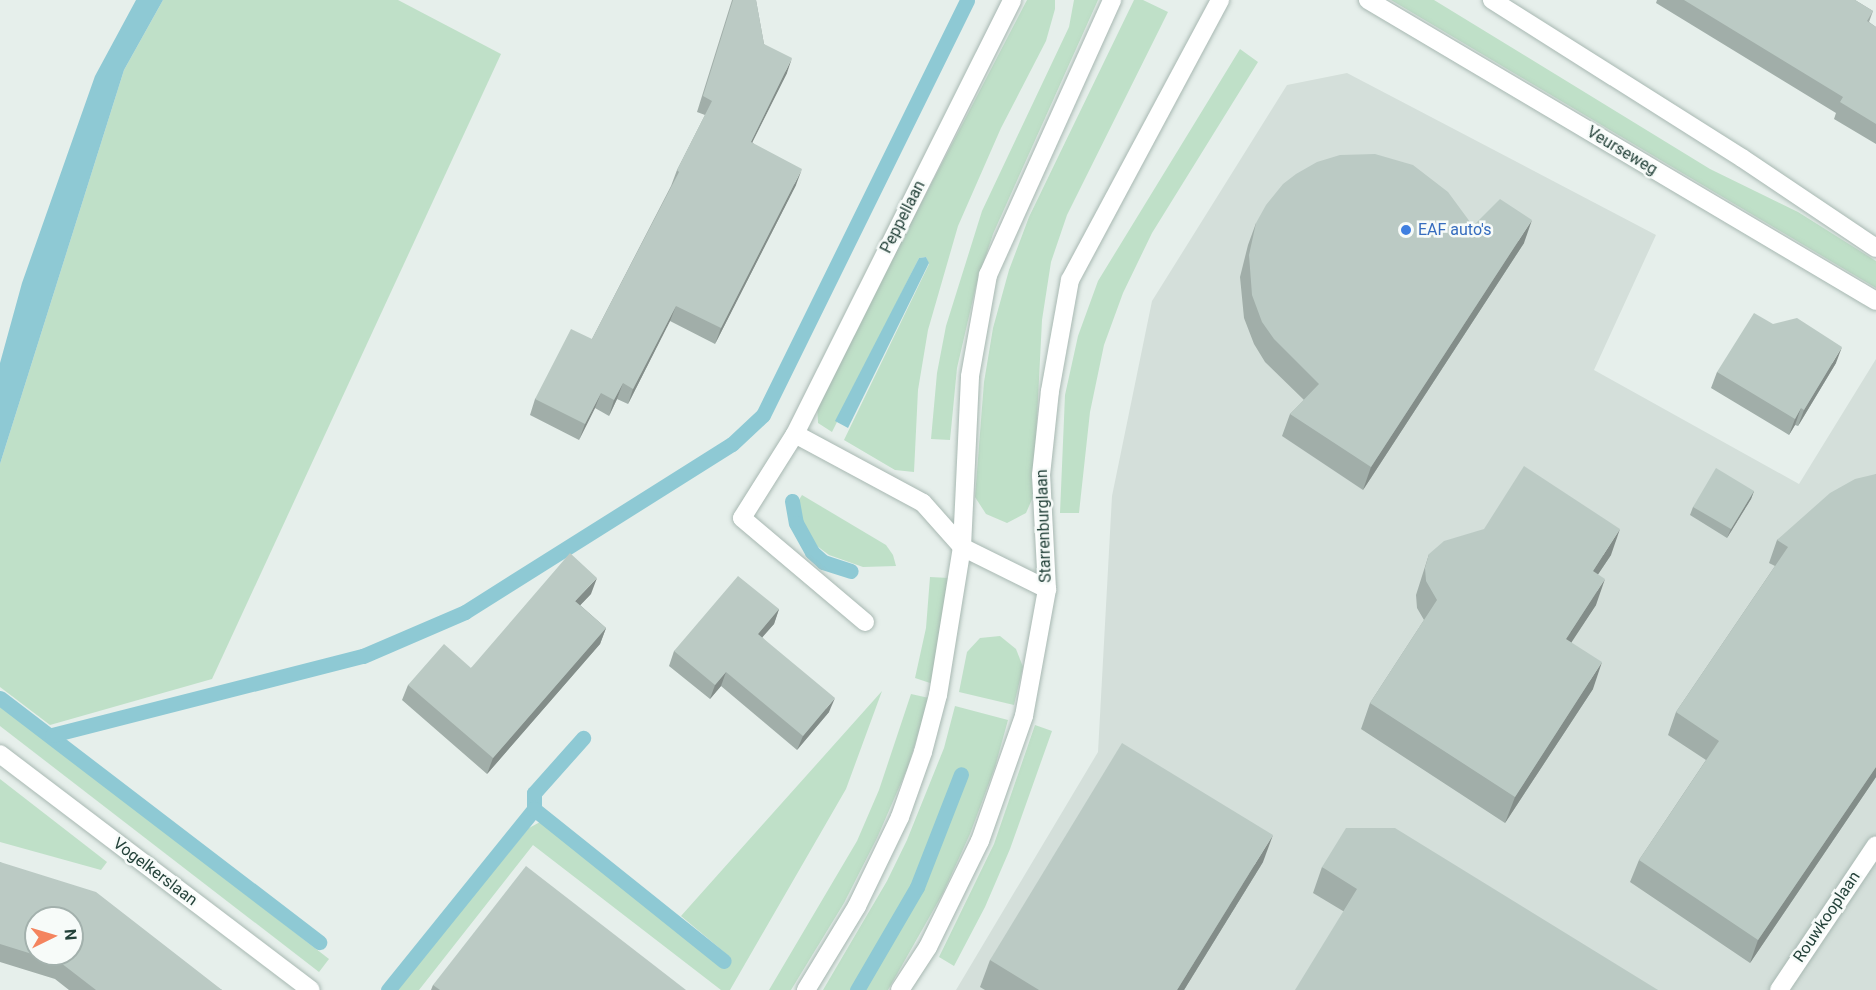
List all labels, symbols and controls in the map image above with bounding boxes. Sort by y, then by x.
street label: Veurseweg [1583,122,1661,180]
street label: Peppellaan [877,177,929,257]
place label: EAF auto's [1418,220,1491,240]
marker: EAF auto's [1399,223,1413,237]
street label: Starrenburglaan [1032,469,1056,583]
street label: Vogelkerslaan [109,834,201,910]
street label: Rouwkooplaan [1790,868,1864,966]
north arrow [24,906,84,966]
text: N [60,928,80,941]

